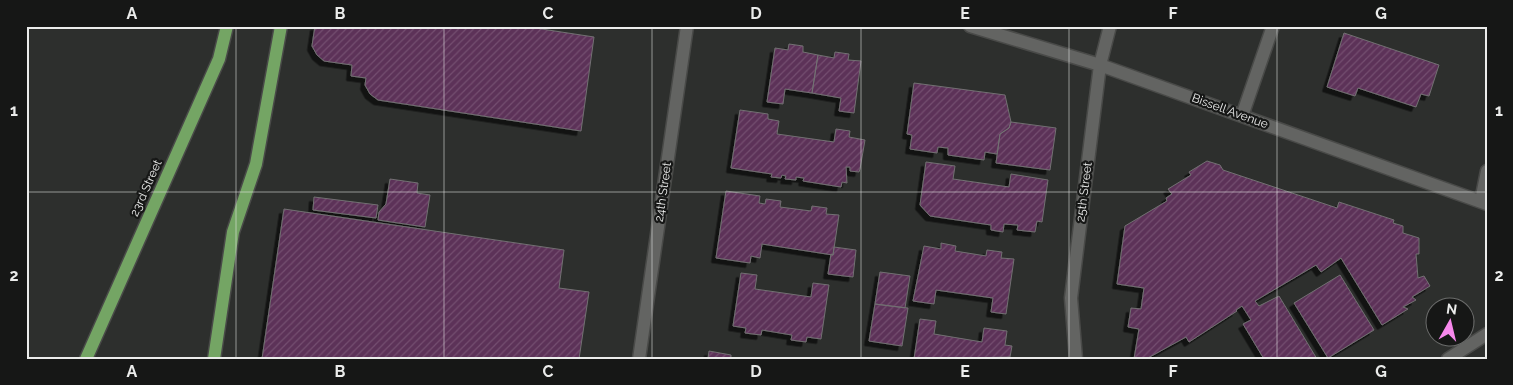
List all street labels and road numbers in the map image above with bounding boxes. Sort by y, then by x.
street label: Bissell Avenue [1190,91,1270,131]
street label: 23rd Street [127,158,165,218]
street label: 24th Street [652,161,674,223]
street label: 25th Street [1073,161,1095,223]

